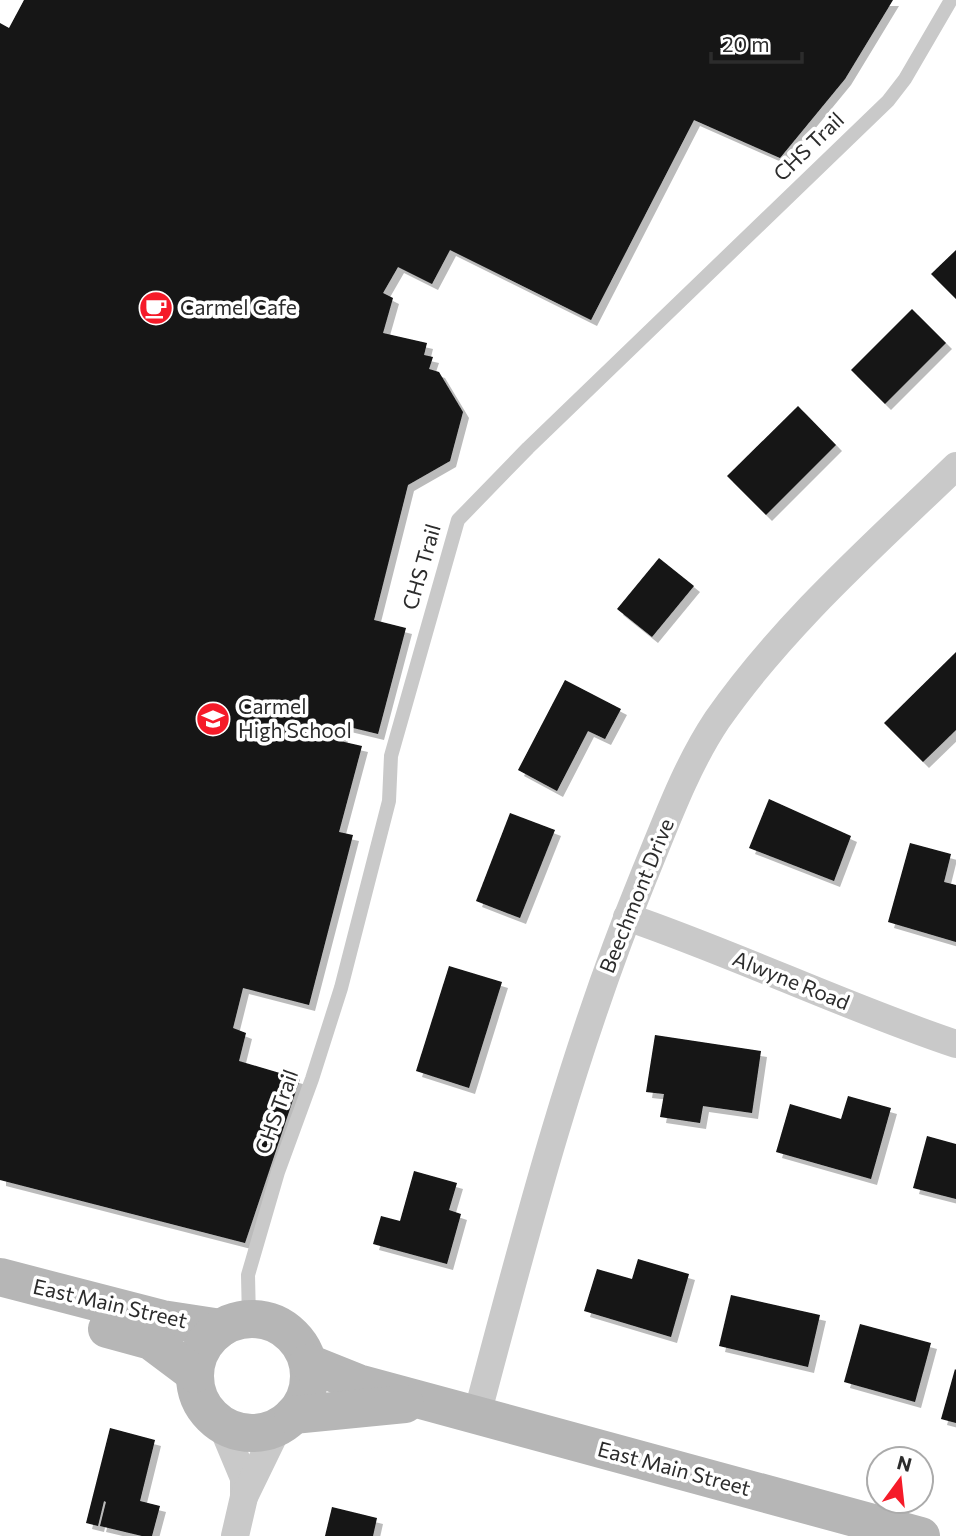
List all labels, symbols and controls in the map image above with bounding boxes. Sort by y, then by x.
scale bar [711,21,802,65]
text: 20 m [722,31,770,56]
street label: CHS Trail [768,106,848,185]
cafe icon: Carmel Cafe [137,289,175,327]
place label: Carmel Cafe [180,294,297,319]
street label: CHS Trail [396,521,445,612]
place label: Carmel High School [238,693,352,742]
school or university icon: Carmel High School [194,700,232,738]
street label: Beechmont Drive [593,815,678,976]
street label: Alwyne Road [730,945,854,1014]
street label: CHS Trail [249,1066,302,1157]
street label: East Main Street [31,1273,190,1332]
street label: East Main Street [595,1435,754,1500]
north arrow [865,1445,935,1515]
text: N [895,1450,914,1476]

